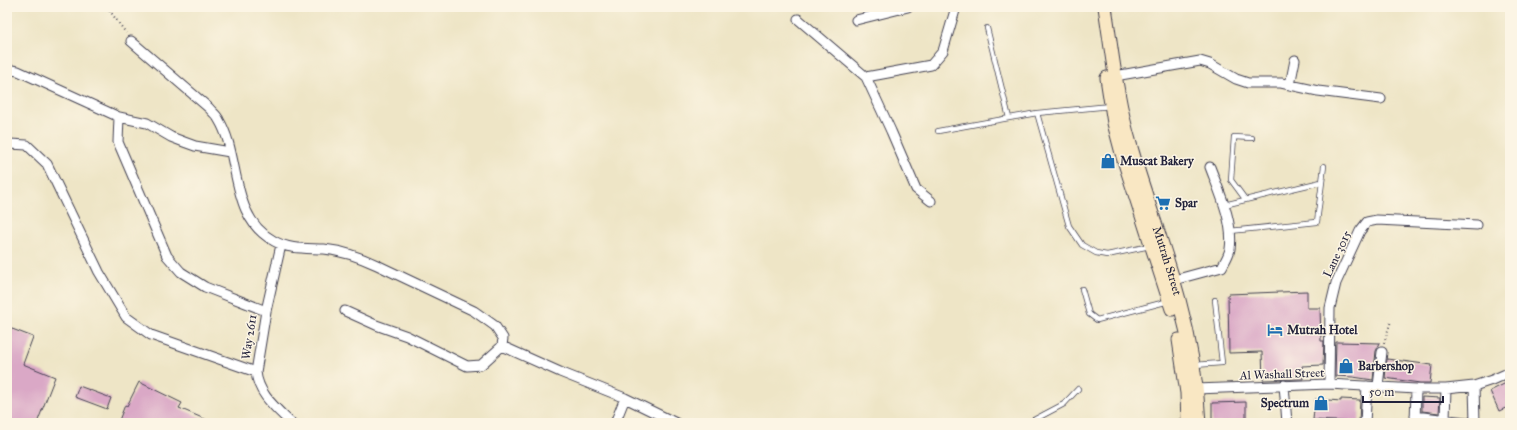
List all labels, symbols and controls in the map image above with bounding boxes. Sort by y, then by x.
shop icon: Muscat Bakery [1099,152,1117,170]
place label: Muscat Bakery [1120,154,1195,169]
supermarket icon: Spar [1154,194,1172,212]
place label: Spar [1175,196,1198,211]
street label: Mutrah Street [1150,225,1185,298]
street label: Lane 3015 [1320,228,1354,280]
street label: Way 2611 [239,313,260,361]
hotel icon: Mutrah Hotel [1266,321,1284,339]
place label: Mutrah Hotel [1287,323,1358,337]
shop icon: Barbershop [1337,357,1355,375]
place label: Barbershop [1358,359,1414,374]
street label: Al Washall Street [1238,365,1325,383]
scale bar [1363,378,1443,404]
text: 50 m [1369,385,1394,399]
shop icon: Spectrum [1312,394,1330,412]
place label: Spectrum [1261,396,1310,411]

